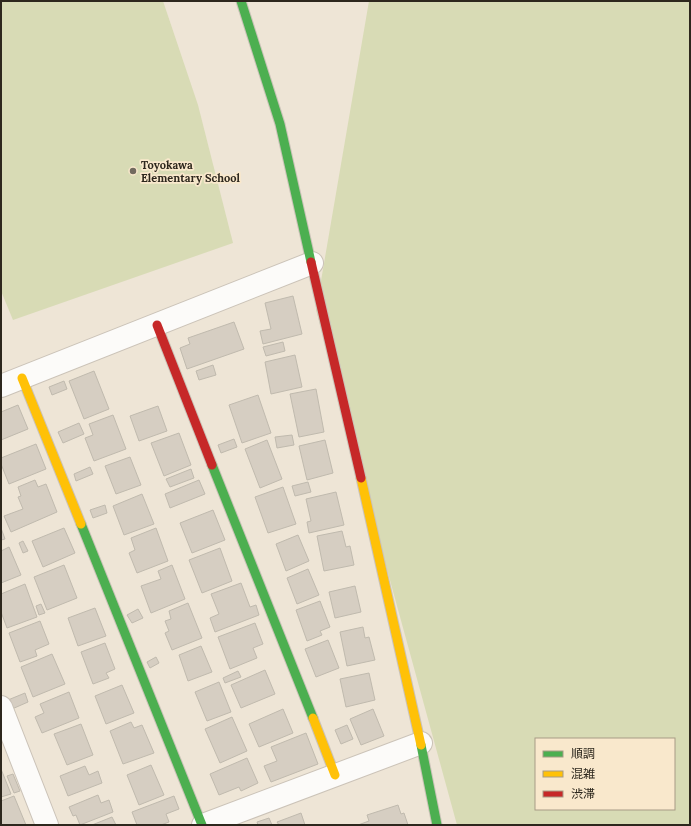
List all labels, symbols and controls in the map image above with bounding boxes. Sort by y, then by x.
place label: Toyokawa Elementary School [141,158,240,185]
marker: Toyokawa Elementary School [128,166,138,176]
legend [535,738,675,810]
text: 順調 [571,746,595,761]
text: 混雑 [571,766,595,781]
text: 渋滞 [571,786,595,801]

